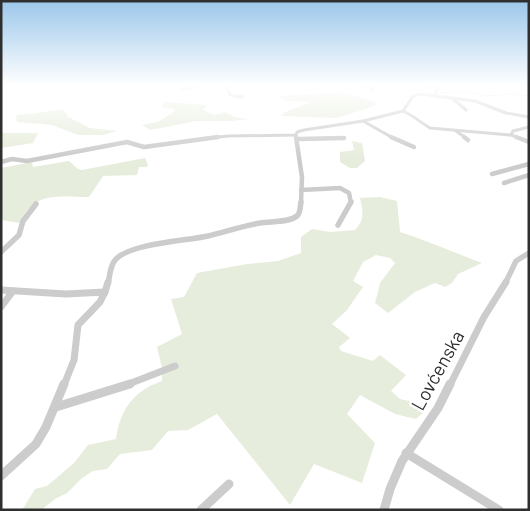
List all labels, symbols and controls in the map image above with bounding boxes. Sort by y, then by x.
street label: Lovćenska [406,326,468,414]

